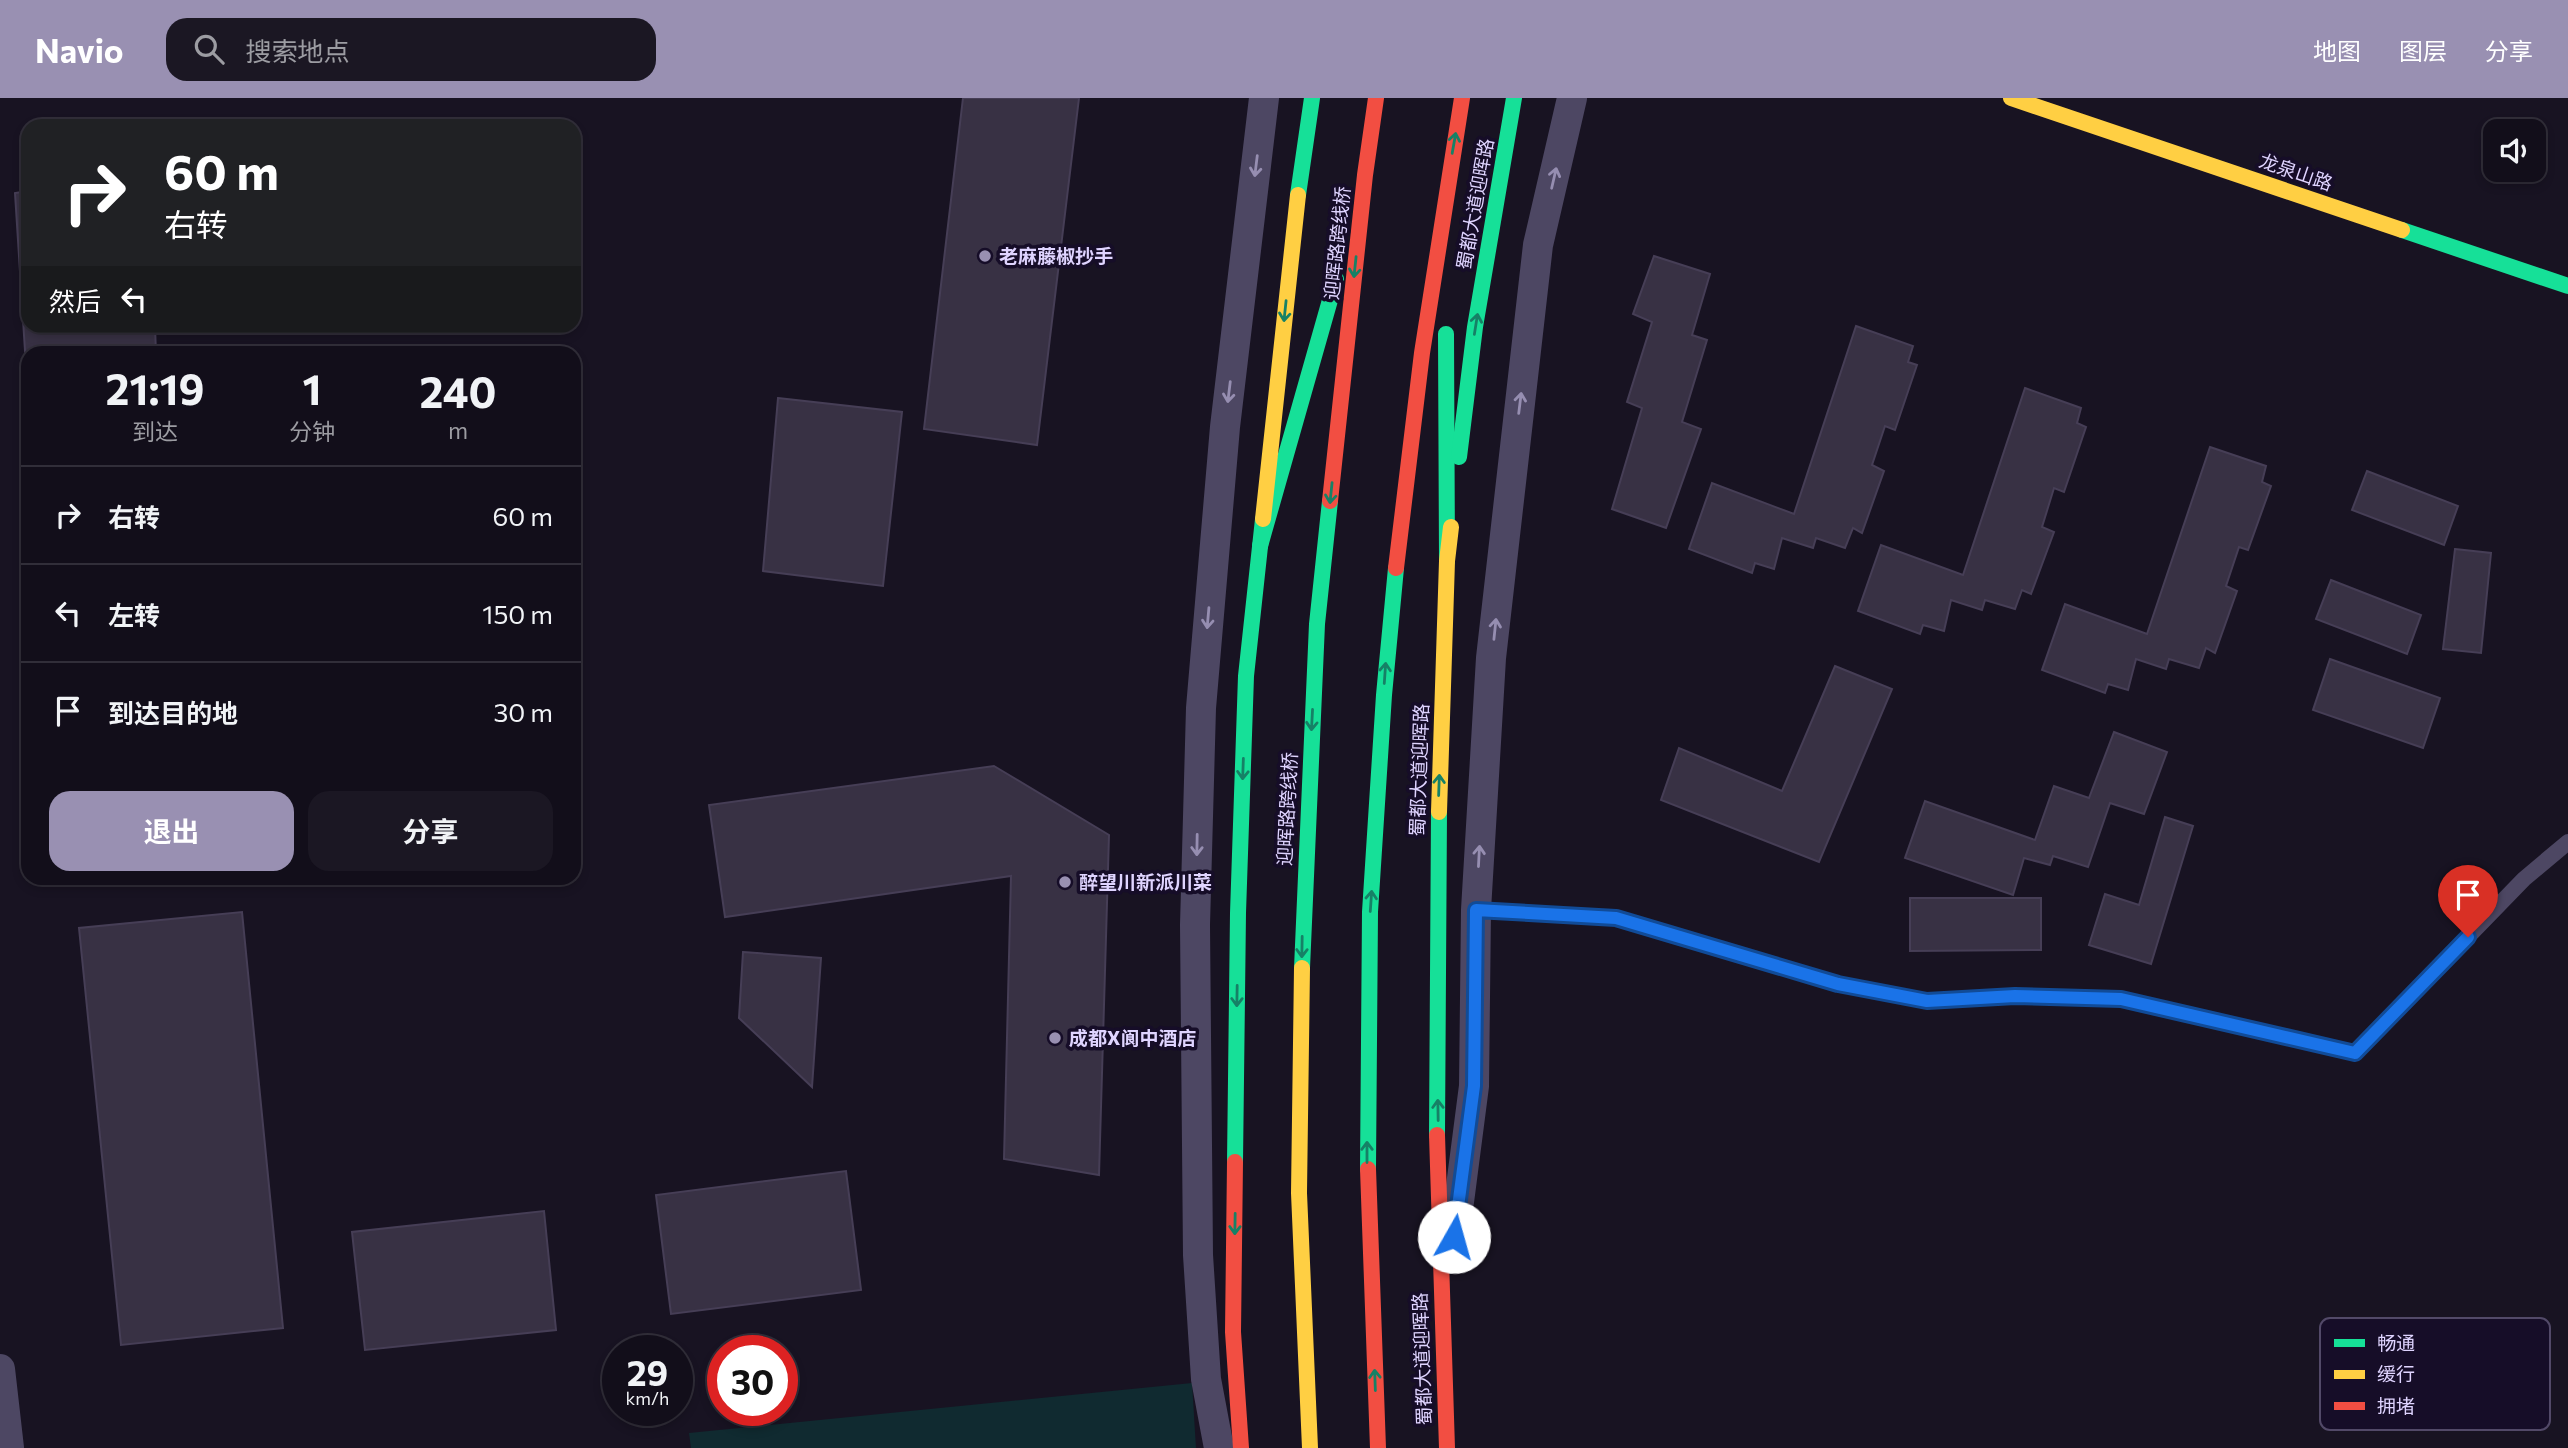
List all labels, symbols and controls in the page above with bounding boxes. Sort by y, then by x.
search box [166,18,656,81]
text: Navio [35,29,124,70]
icon: search [190,30,228,68]
text: 搜索地点 [246,35,350,66]
text: 地图 [2313,36,2361,65]
text: 图层 [2399,36,2447,65]
text: 分享 [2485,36,2533,65]
map controls [2483,119,2546,182]
button: sound [2483,119,2546,182]
one-way arrow [1448,132,1461,155]
street label: 蜀都大道迎晖路 [1452,136,1497,271]
text: 60 m [164,140,279,200]
icon: right [49,147,140,238]
street label: 龙泉山路 [2256,148,2336,195]
one-way arrow [1249,154,1262,177]
one-way arrow [1547,167,1561,190]
street label: 迎晖路跨线桥 [1319,185,1354,301]
text: 右转 [164,204,228,244]
place label: 老麻藤椒抄手 [999,244,1113,267]
marker: 老麻藤椒抄手 [977,248,993,264]
one-way arrow [1349,255,1362,278]
icon: left [115,280,153,318]
text: 然后 [49,285,101,316]
one-way arrow [1278,300,1291,322]
one-way arrow [1470,313,1483,336]
text: 21:19 [106,362,204,414]
text: 1 [302,362,321,414]
text: 240 [419,365,496,417]
one-way arrow [1222,380,1235,403]
one-way arrow [1513,392,1526,415]
text: m [448,416,468,444]
text: 到达 [132,417,178,445]
text: 分钟 [289,417,335,445]
one-way arrow [1324,481,1337,504]
icon: right [49,496,87,534]
text: 60 m [493,500,553,531]
text: 右转 [108,501,160,532]
icon: left [49,594,87,632]
text: 150 m [482,598,553,629]
text: 左转 [108,599,160,630]
one-way arrow [1202,606,1215,629]
one-way arrow [1488,618,1501,641]
one-way arrow [1379,663,1392,685]
icon: arrive [49,692,87,730]
text: 30 m [494,696,553,727]
text: 到达目的地 [108,697,238,728]
street label: 蜀都大道迎晖路 [1405,703,1432,837]
one-way arrow [1306,708,1319,731]
street label: 迎晖路跨线桥 [1272,751,1301,867]
one-way arrow [1236,757,1249,780]
one-way arrow [1432,774,1446,797]
button: 退出 [49,791,294,871]
button: 分享 [308,791,553,871]
one-way arrow [1191,834,1204,857]
one-way arrow [1473,845,1486,868]
pin [2438,865,2498,937]
place label: 醉望川新派川菜 [1079,870,1212,893]
marker: 醉望川新派川菜 [1057,874,1073,890]
icon: arrive [2449,876,2487,914]
one-way arrow [1365,890,1378,912]
one-way arrow [1295,935,1309,958]
one-way arrow [1230,985,1244,1008]
place label: 成都X阆中酒店 [1069,1026,1197,1049]
marker: 成都X阆中酒店 [1047,1030,1063,1046]
one-way arrow [1431,1099,1445,1122]
one-way arrow [1360,1141,1374,1164]
position arrow [1417,1200,1491,1274]
one-way arrow [1228,1212,1242,1235]
street label: 蜀都大道迎晖路 [1408,1292,1435,1426]
legend [2320,1318,2550,1430]
text: 畅通 [2377,1331,2415,1354]
speed limit sign: 30 [707,1335,798,1426]
text: 29 [627,1350,668,1393]
text: 缓行 [2377,1362,2415,1385]
one-way arrow [1368,1369,1381,1392]
text: km/h [626,1387,669,1409]
text: 拥堵 [2377,1394,2415,1417]

